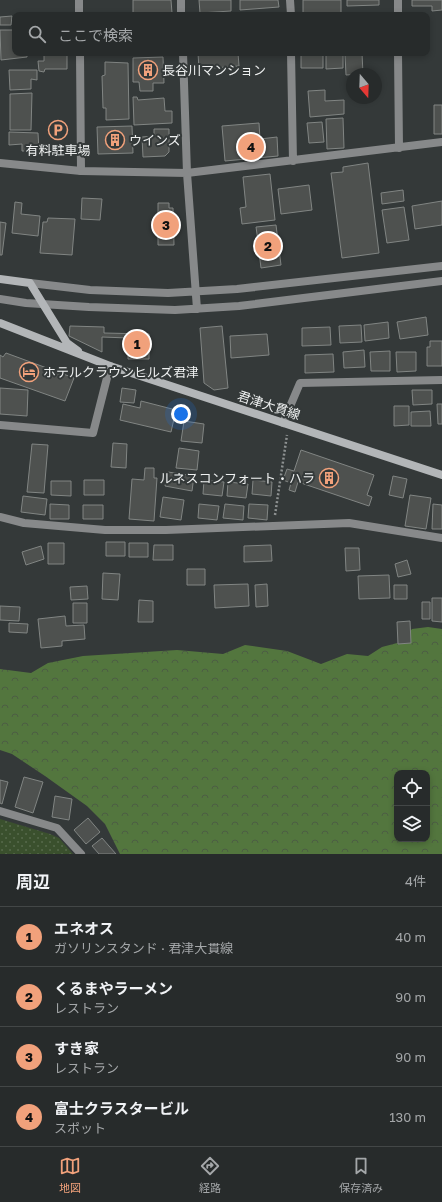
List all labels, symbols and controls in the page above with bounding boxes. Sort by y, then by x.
search box [12,12,430,56]
icon: search [26,23,48,45]
text: ここで検索 [58,26,133,44]
building icon: 長谷川マンション [137,59,159,81]
place label: 長谷川マンション [162,62,266,78]
north arrow [346,68,382,104]
parking icon: 有料駐車場 [47,119,69,141]
building icon: ウインズ [104,129,126,151]
place label: ウインズ [129,132,181,148]
pin: 4 [238,132,264,162]
place label: 有料駐車場 [25,142,91,158]
pin: 3 [153,210,179,240]
pin: 2 [255,231,281,261]
pin: 1 [124,329,150,359]
hotel icon: ホテルクラウンヒルズ君津 [18,361,40,383]
place label: ホテルクラウンヒルズ君津 [43,364,199,380]
street label: 君津大貫線 [236,387,302,423]
your location [171,404,191,424]
building icon: ルネスコンフォート・ハラ [318,467,340,489]
place label: ルネスコンフォート・ハラ [159,470,315,486]
map controls [394,770,430,842]
button: locate [394,770,430,806]
button: layers [394,806,430,842]
text: 周辺 [16,871,50,892]
text: 4件 [405,873,426,889]
text: エネオス [54,919,114,937]
text: 1 [26,929,32,945]
text: 40 m [395,929,426,945]
text: ガソリンスタンド · 君津大貫線 [54,940,233,956]
text: くるまやラーメン [54,979,173,997]
text: 2 [25,989,33,1005]
text: 90 m [395,989,426,1005]
text: レストラン [54,1000,119,1016]
text: すき家 [54,1039,99,1057]
text: 3 [25,1049,33,1065]
text: 90 m [395,1049,426,1065]
text: レストラン [54,1060,119,1076]
text: 富士クラスタービル [54,1099,189,1117]
text: 4 [25,1109,33,1125]
text: 130 m [389,1109,426,1125]
text: スポット [54,1120,106,1136]
tab: 地図 [59,1155,81,1195]
tab: 経路 [199,1155,221,1195]
tab: 保存済み [339,1155,383,1195]

